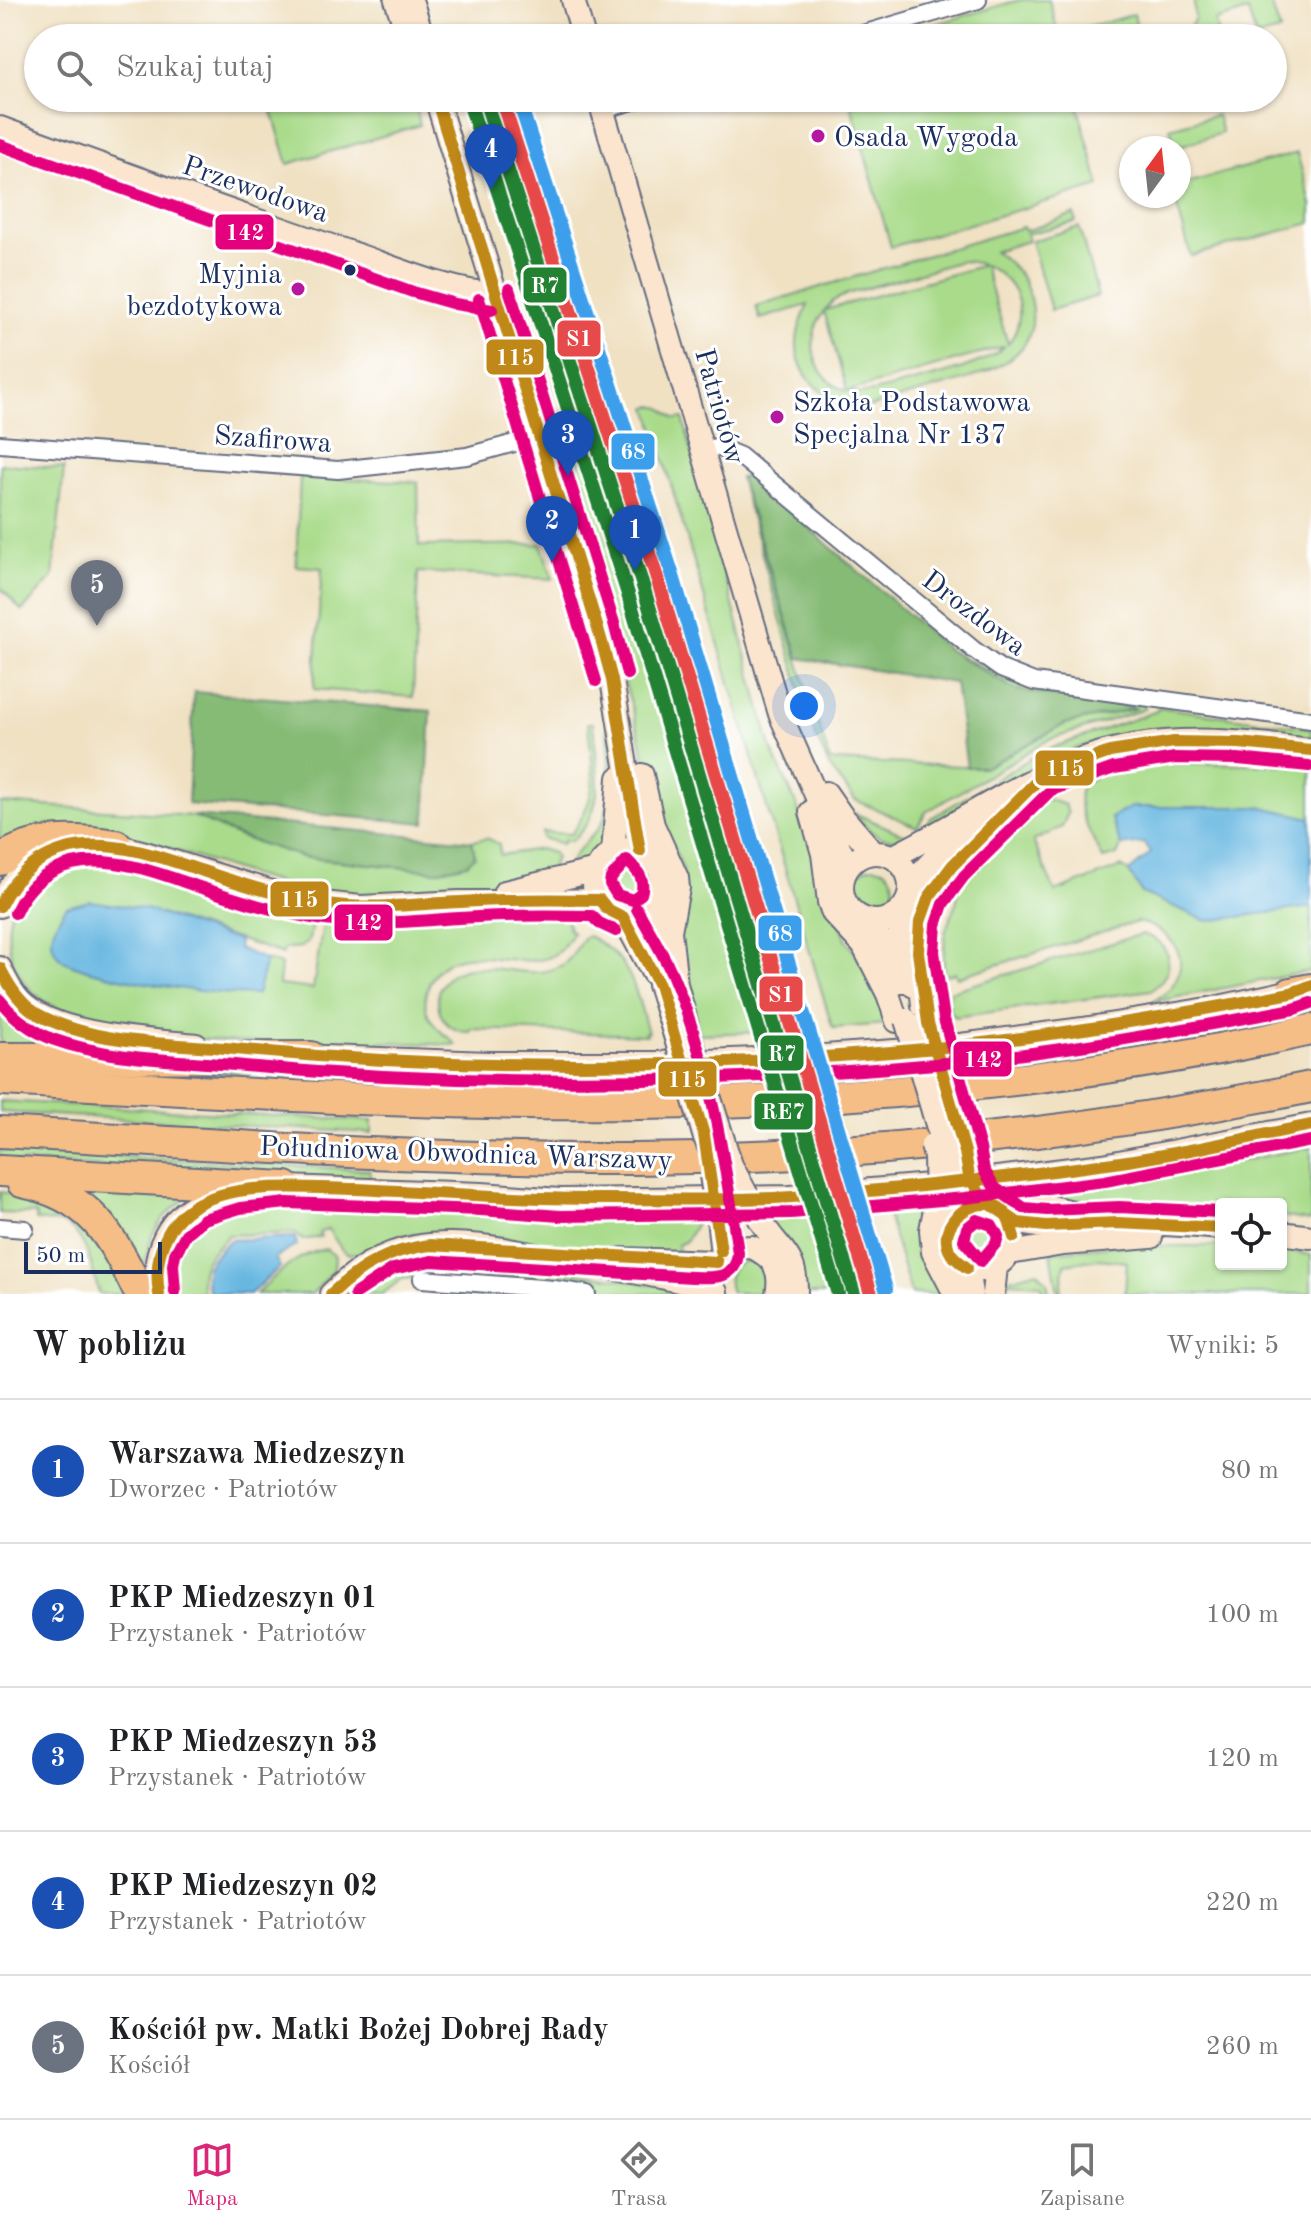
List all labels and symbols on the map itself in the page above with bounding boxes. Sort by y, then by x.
pin: 4 [465,124,517,190]
place label: Osada Wygoda [834,125,1018,153]
marker: Osada Wygoda [809,127,827,145]
north arrow [1119,136,1191,208]
street label: Przewodowa [178,153,332,229]
line badge: 142 [214,213,275,251]
text: 142 [226,223,264,245]
place label: Myjnia bezdotykowa [127,262,282,322]
unlabelled marker [342,262,358,278]
line badge: R7 [522,266,568,304]
text: R7 [531,276,559,298]
marker: Myjnia bezdotykowa [289,280,307,298]
line badge: S1 [556,319,602,358]
text: S1 [566,329,592,351]
line badge: 115 [485,338,545,376]
street label: Patriotów [688,346,748,468]
text: 115 [496,348,534,370]
place label: Szkoła Podstawowa Specjalna Nr 137 [793,390,1030,450]
marker: Szkoła Podstawowa Specjalna Nr 137 [768,408,786,426]
pin: 3 [542,410,594,476]
street label: Szafirowa [213,423,333,459]
line badge: 68 [610,432,656,471]
text: 68 [620,442,646,464]
pin: 2 [526,496,578,562]
pin: 1 [609,505,661,571]
pin: 5 [71,560,123,626]
street label: Drozdowa [916,566,1031,662]
your location [784,686,824,726]
line badge: 115 [1034,749,1095,787]
text: 115 [1046,759,1084,781]
line badge: 115 [269,880,330,918]
text: 115 [280,890,318,912]
line badge: 142 [333,903,394,942]
text: 142 [344,913,382,935]
line badge: 68 [757,914,803,952]
text: 68 [767,924,793,946]
line badge: S1 [758,975,804,1013]
text: S1 [768,985,794,1007]
line badge: R7 [759,1034,805,1072]
line badge: 142 [952,1040,1013,1078]
text: R7 [768,1044,796,1066]
text: 142 [964,1050,1002,1072]
line badge: 115 [657,1060,718,1098]
text: 115 [668,1070,706,1092]
line badge: RE7 [753,1092,814,1131]
text: RE7 [761,1102,805,1124]
street label: Południowa Obwodnica Warszawy [259,1134,673,1176]
scale bar [24,1238,162,1274]

